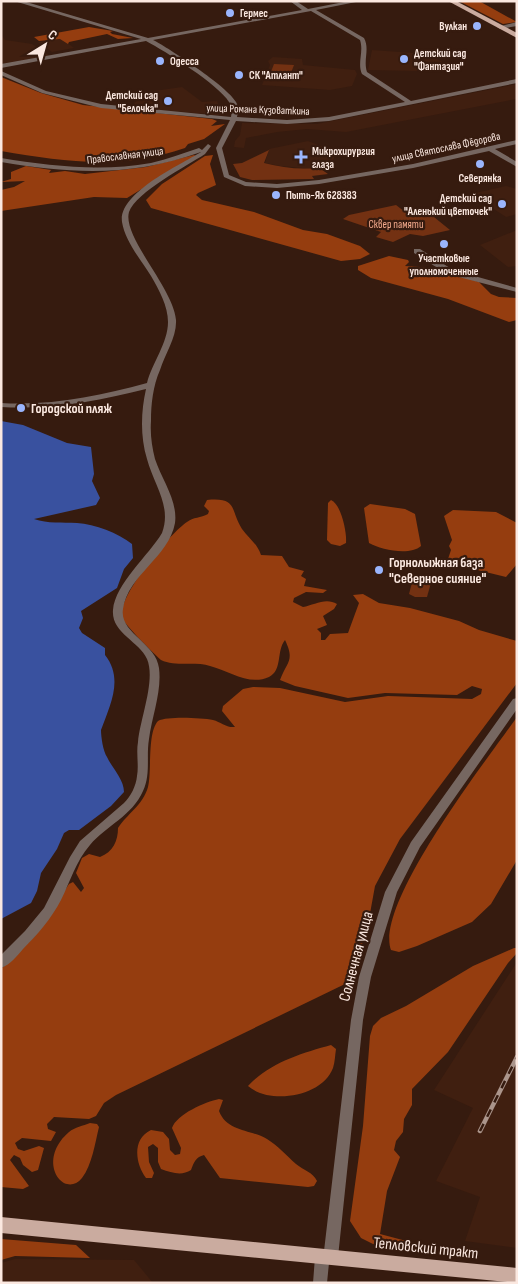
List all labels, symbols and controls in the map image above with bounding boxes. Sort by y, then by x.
marker: Гермес [224,7,236,19]
place label: Гермес [240,7,268,20]
north arrow [20,20,70,70]
place label: Вулкан [439,20,467,33]
marker: Вулкан [471,20,483,32]
text: С [45,26,61,44]
place label: Детский сад "Фантазия" [414,47,466,73]
marker: Детский сад "Фантазия" [398,53,410,65]
marker: Одесса [154,55,166,67]
place label: Одесса [170,55,199,68]
marker: СК "Атлант" [233,69,245,81]
place label: СК "Атлант" [249,69,303,82]
place label: Детский сад "Белочка" [106,89,158,115]
marker: Детский сад "Белочка" [162,95,174,107]
street label: улица Романа Кузоваткина [206,101,310,118]
street label: улица Святослава Фёдорова [391,130,502,165]
street label: Православная улица [86,144,164,167]
place label: Микрохирургия глаза [312,145,375,171]
marker: Микрохирургия глаза [294,150,308,164]
marker: Северянка [474,158,486,170]
place label: Северянка [459,172,502,185]
marker: Пыть-Ях 628383 [270,189,282,201]
place label: Пыть-Ях 628383 [286,189,357,202]
place label: Детский сад "Аленький цветочек" [404,192,492,218]
marker: Детский сад "Аленький цветочек" [496,198,508,210]
park label: Сквер памяти [368,218,424,231]
marker: Участковые уполномоченные [438,238,450,250]
place label: Участковые уполномоченные [409,252,479,278]
place label: Городской пляж [31,400,112,417]
marker: Городской пляж [15,402,27,414]
place label: Горнолыжная база "Северное сияние" [389,554,487,587]
marker: Горнолыжная база "Северное сияние" [373,564,385,576]
street label: Солнечная улица [335,909,378,1003]
street label: Тепловский тракт [372,1234,479,1263]

